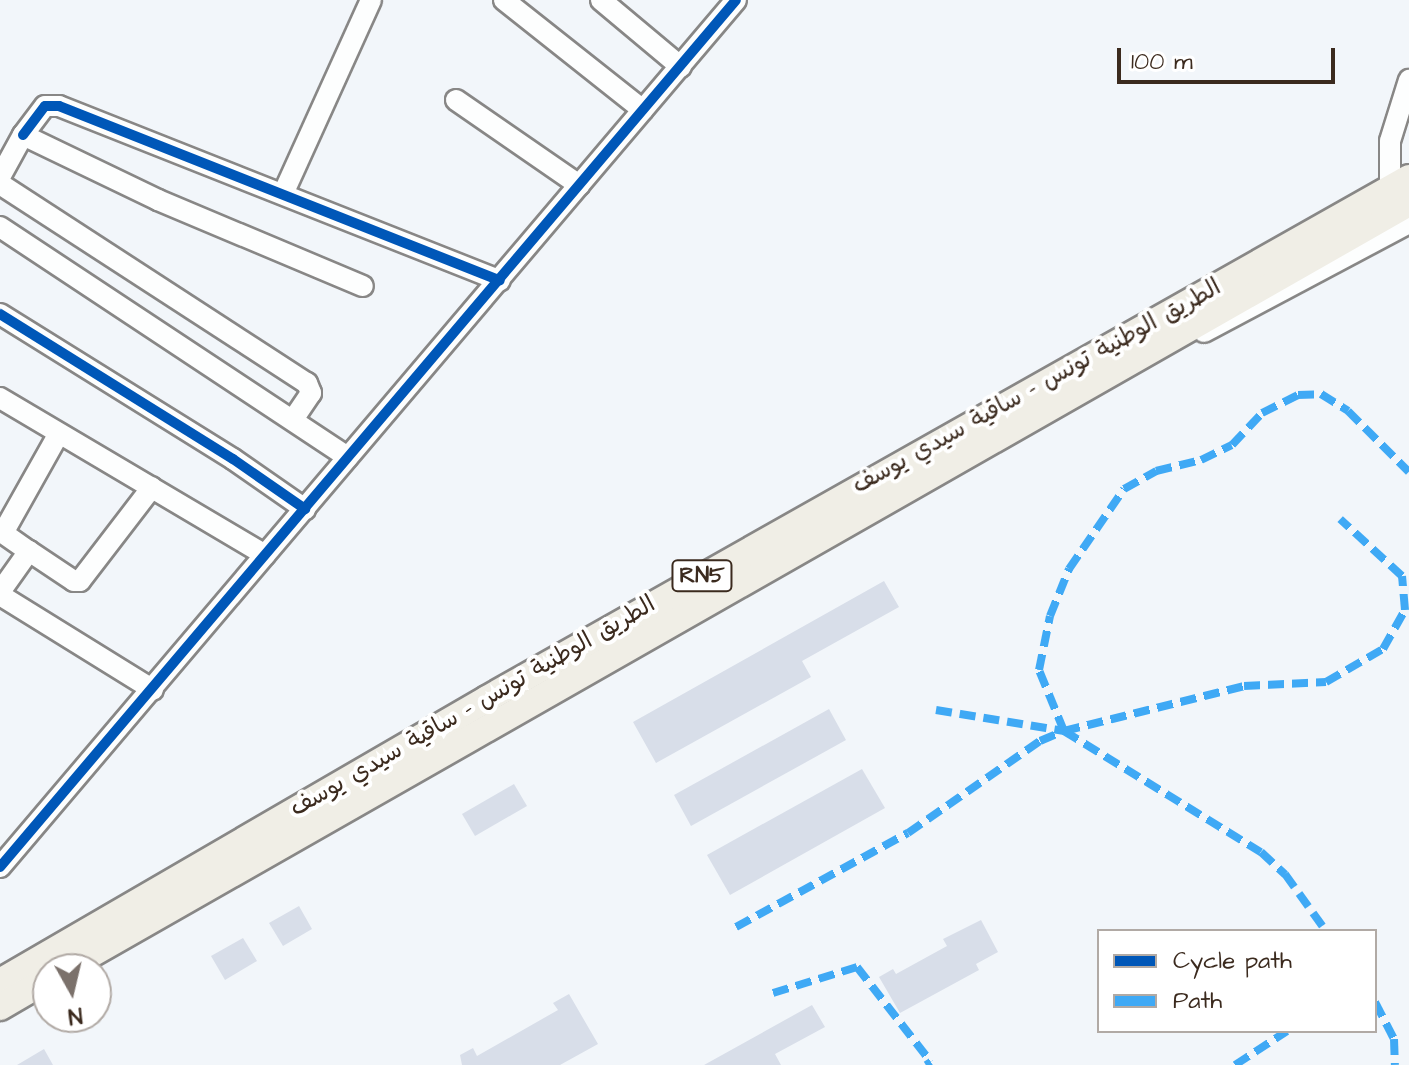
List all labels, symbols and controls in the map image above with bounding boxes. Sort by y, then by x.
scale bar [1121,32,1339,82]
text: 100 m [1131,45,1193,79]
street label: الطريق الوطنية تونس - ساقية سيدي يوسف [848,273,1226,501]
road number: RN5 [670,558,734,594]
street label: الطريق الوطنية تونس - ساقية سيدي يوسف [285,590,661,824]
legend [1097,929,1377,1033]
text: Cycle path [1173,944,1292,978]
north arrow [32,953,112,1033]
text: Path [1173,984,1222,1018]
text: N [66,999,84,1032]

